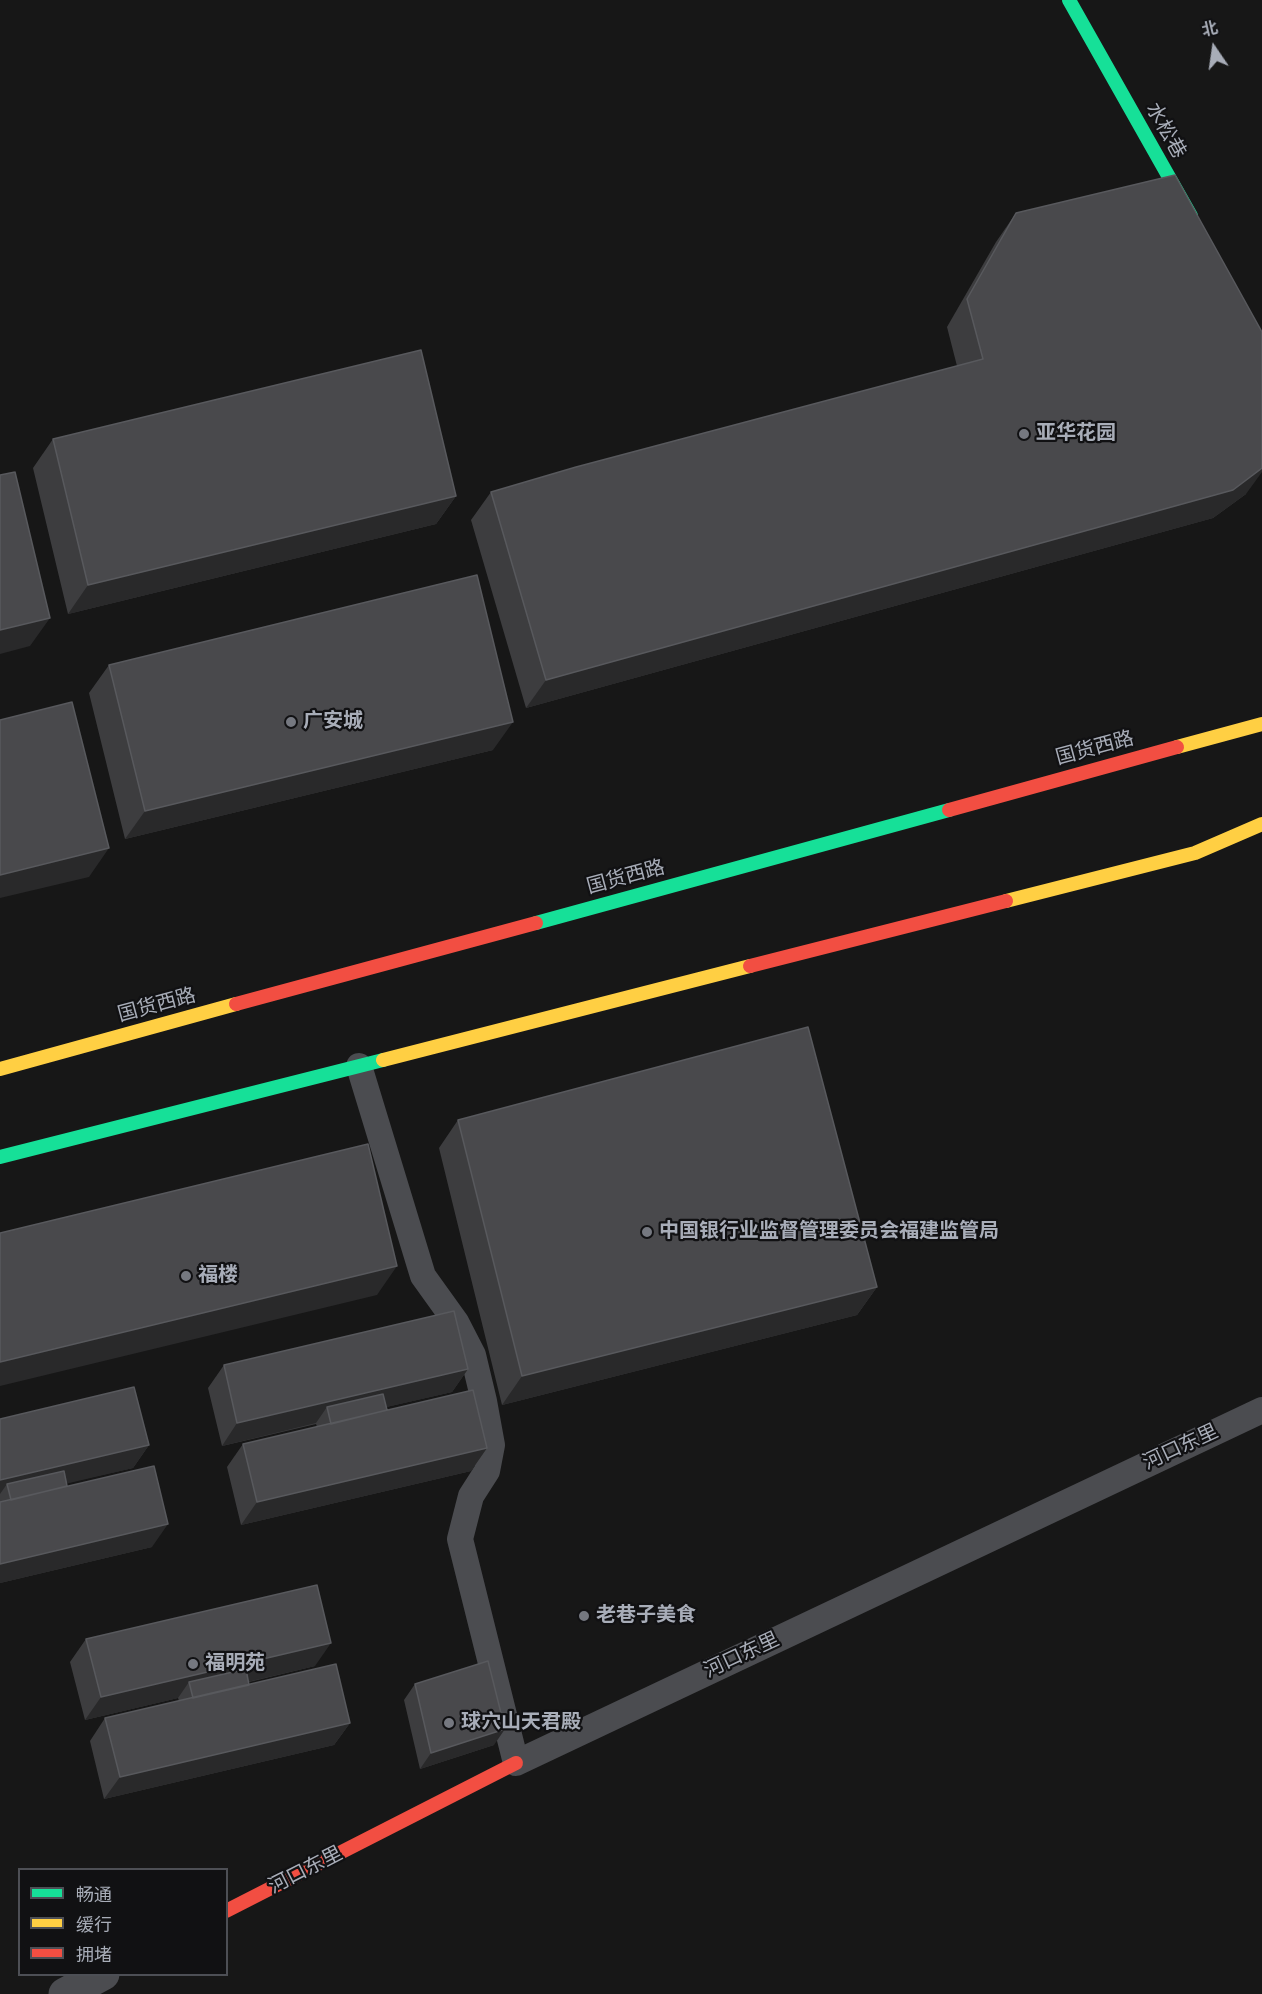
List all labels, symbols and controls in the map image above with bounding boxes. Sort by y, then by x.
north arrow [1184,18,1244,78]
text: 北 [1200,19,1220,41]
street label: 水松巷 [1140,99,1190,163]
place label: 亚华花园 [1036,422,1116,446]
marker: 亚华花园 [1017,427,1031,441]
place label: 广安城 [303,710,363,734]
marker: 广安城 [284,715,298,729]
street label: 国货西路 [1053,727,1137,771]
street label: 国货西路 [584,856,668,900]
street label: 国货西路 [115,984,199,1028]
place label: 中国银行业监督管理委员会福建监管局 [659,1220,999,1244]
marker: 中国银行业监督管理委员会福建监管局 [640,1225,654,1239]
place label: 福楼 [198,1264,238,1288]
marker: 福楼 [179,1269,193,1283]
street label: 河口东里 [1140,1420,1222,1476]
place label: 老巷子美食 [596,1604,696,1628]
marker: 老巷子美食 [577,1609,591,1623]
street label: 河口东里 [701,1628,783,1684]
place label: 福明苑 [205,1652,265,1676]
marker: 福明苑 [186,1657,200,1671]
place label: 球穴山天君殿 [461,1711,581,1735]
marker: 球穴山天君殿 [442,1716,456,1730]
street label: 河口东里 [265,1842,347,1900]
legend [18,1868,228,1976]
text: 畅通 [76,1885,112,1906]
text: 缓行 [76,1915,112,1936]
text: 拥堵 [76,1945,112,1966]

